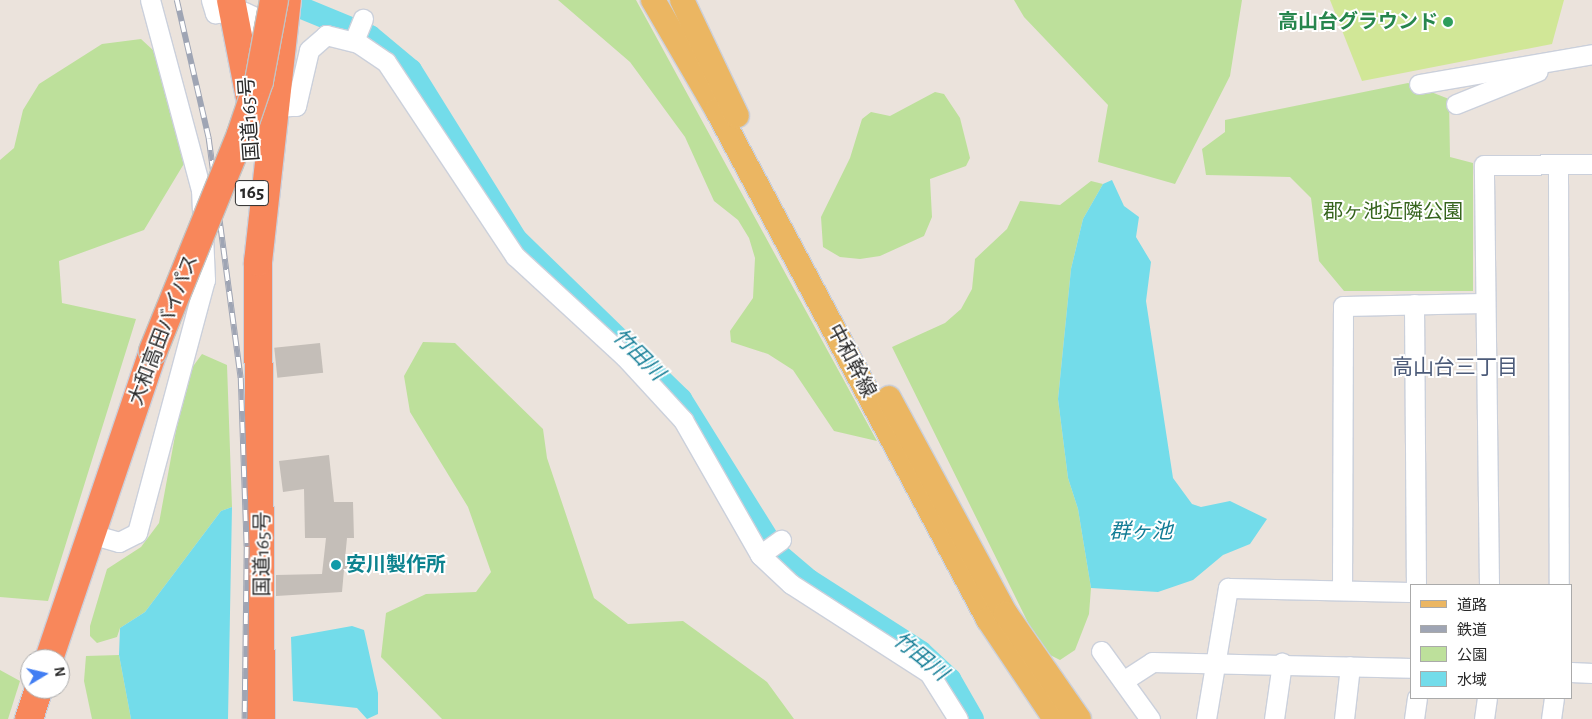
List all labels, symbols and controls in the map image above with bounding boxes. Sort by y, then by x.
place label: 高山台グラウンド [1278,10,1438,34]
marker: 高山台グラウンド [1442,16,1454,28]
street label: 国道165号 [235,76,265,162]
road number: 165 [234,177,270,210]
park label: 郡ヶ池近隣公園 [1323,200,1463,224]
street label: 大和高田バイパス [124,251,204,409]
street label: 中和幹線 [822,320,880,402]
water label: 竹田川 [607,324,669,386]
district label: 高山台三丁目 [1392,355,1518,381]
street label: 国道165号 [251,512,275,596]
water label: 群ヶ池 [1110,519,1172,545]
place label: 安川製作所 [346,553,446,577]
marker: 安川製作所 [330,559,342,571]
legend [1410,584,1572,699]
text: 道路 [1457,598,1487,613]
text: 鉄道 [1457,623,1487,638]
water label: 竹田川 [888,627,952,687]
text: 公園 [1457,648,1487,663]
north arrow [20,649,70,699]
text: N [51,666,67,678]
text: 水域 [1457,673,1487,688]

